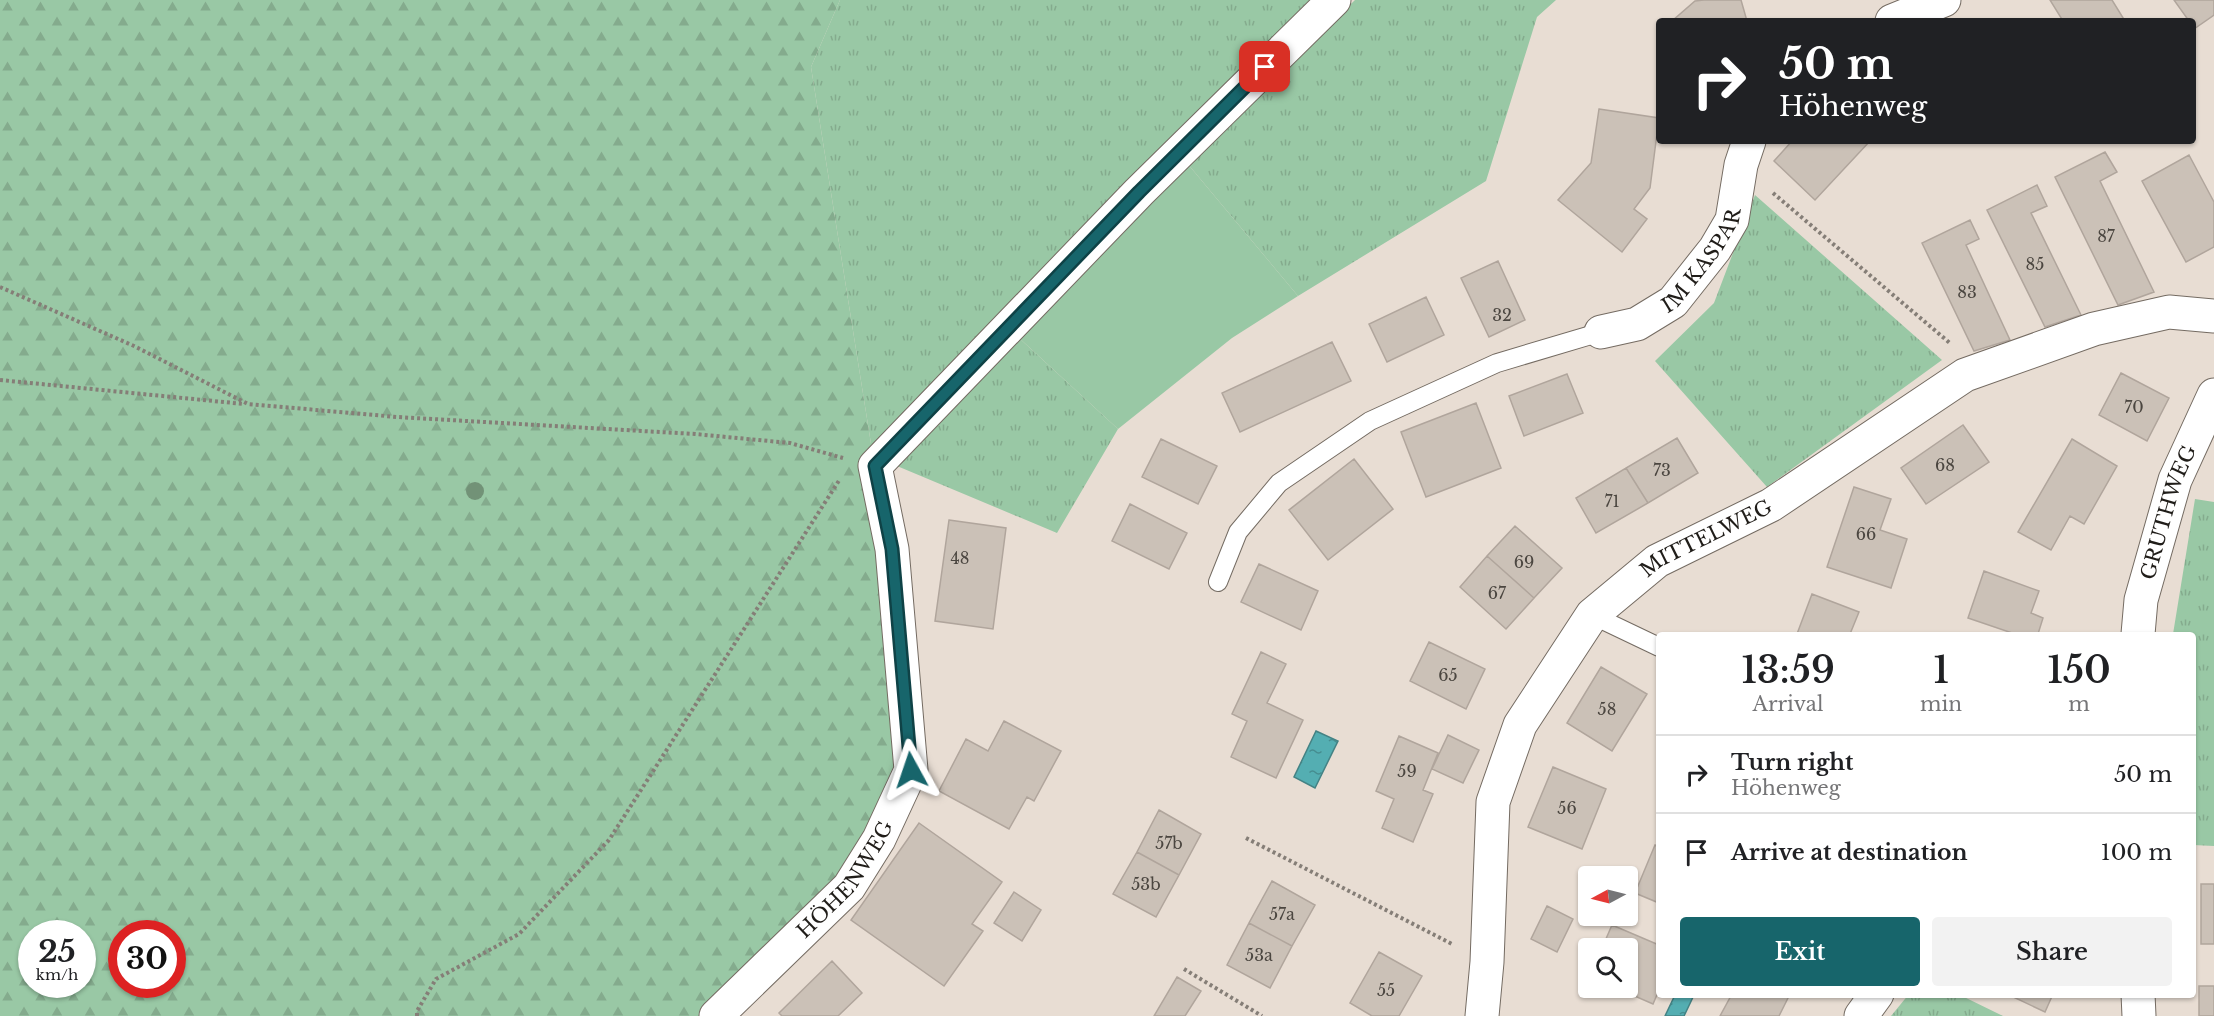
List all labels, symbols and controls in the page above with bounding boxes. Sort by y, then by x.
text: 50 m [1779,38,1893,90]
pin [1239,41,1290,92]
icon: right [1680,42,1758,120]
icon: arrive [1248,50,1281,83]
text: Höhenweg [1779,90,1927,123]
street label: IM KASPAR [1657,205,1746,318]
house number: 87 [2097,226,2116,246]
house number: 85 [2026,254,2044,274]
house number: 83 [1957,282,1977,302]
house number: 32 [1492,305,1512,325]
house number: 70 [2124,397,2144,417]
street label: GRUTHWEG [2135,441,2201,582]
house number: 68 [1935,455,1955,475]
house number: 73 [1653,460,1671,480]
house number: 71 [1604,491,1620,511]
street label: MITTELWEG [1635,494,1776,582]
house number: 66 [1856,524,1876,544]
house number: 48 [950,548,970,568]
house number: 69 [1514,552,1534,572]
house number: 67 [1488,583,1507,603]
text: 13:59 [1741,648,1835,693]
text: 1 [1933,648,1949,693]
text: 150 [2047,648,2111,693]
house number: 65 [1438,665,1458,685]
text: Arrival [1753,692,1823,716]
text: min [1920,692,1962,716]
text: m [2068,692,2090,716]
house number: 58 [1598,699,1616,719]
position arrow [879,738,943,802]
text: Turn right [1731,749,1853,776]
icon: right [1680,758,1713,791]
house number: 59 [1397,761,1417,781]
text: 50 m [2114,761,2172,788]
text: Höhenweg [1731,776,1841,800]
house number: 56 [1557,798,1577,818]
street label: HÖHENWEG [792,817,898,943]
house number: 57b [1155,833,1183,853]
icon: arrive [1680,836,1713,869]
text: Arrive at destination [1731,839,1968,866]
text: 100 m [2101,839,2172,866]
north arrow [1578,866,1638,926]
map controls [1578,866,1638,998]
house number: 53b [1131,874,1161,894]
house number: 57a [1269,904,1295,924]
button: Exit [1680,917,1920,986]
button: Share [1932,917,2172,986]
speed limit sign: 30 [108,920,186,998]
text: 25 [38,933,76,970]
button: search [1578,938,1638,998]
house number: 53a [1245,945,1273,965]
text: km/h [36,965,78,984]
house number: 55 [1377,980,1395,1000]

